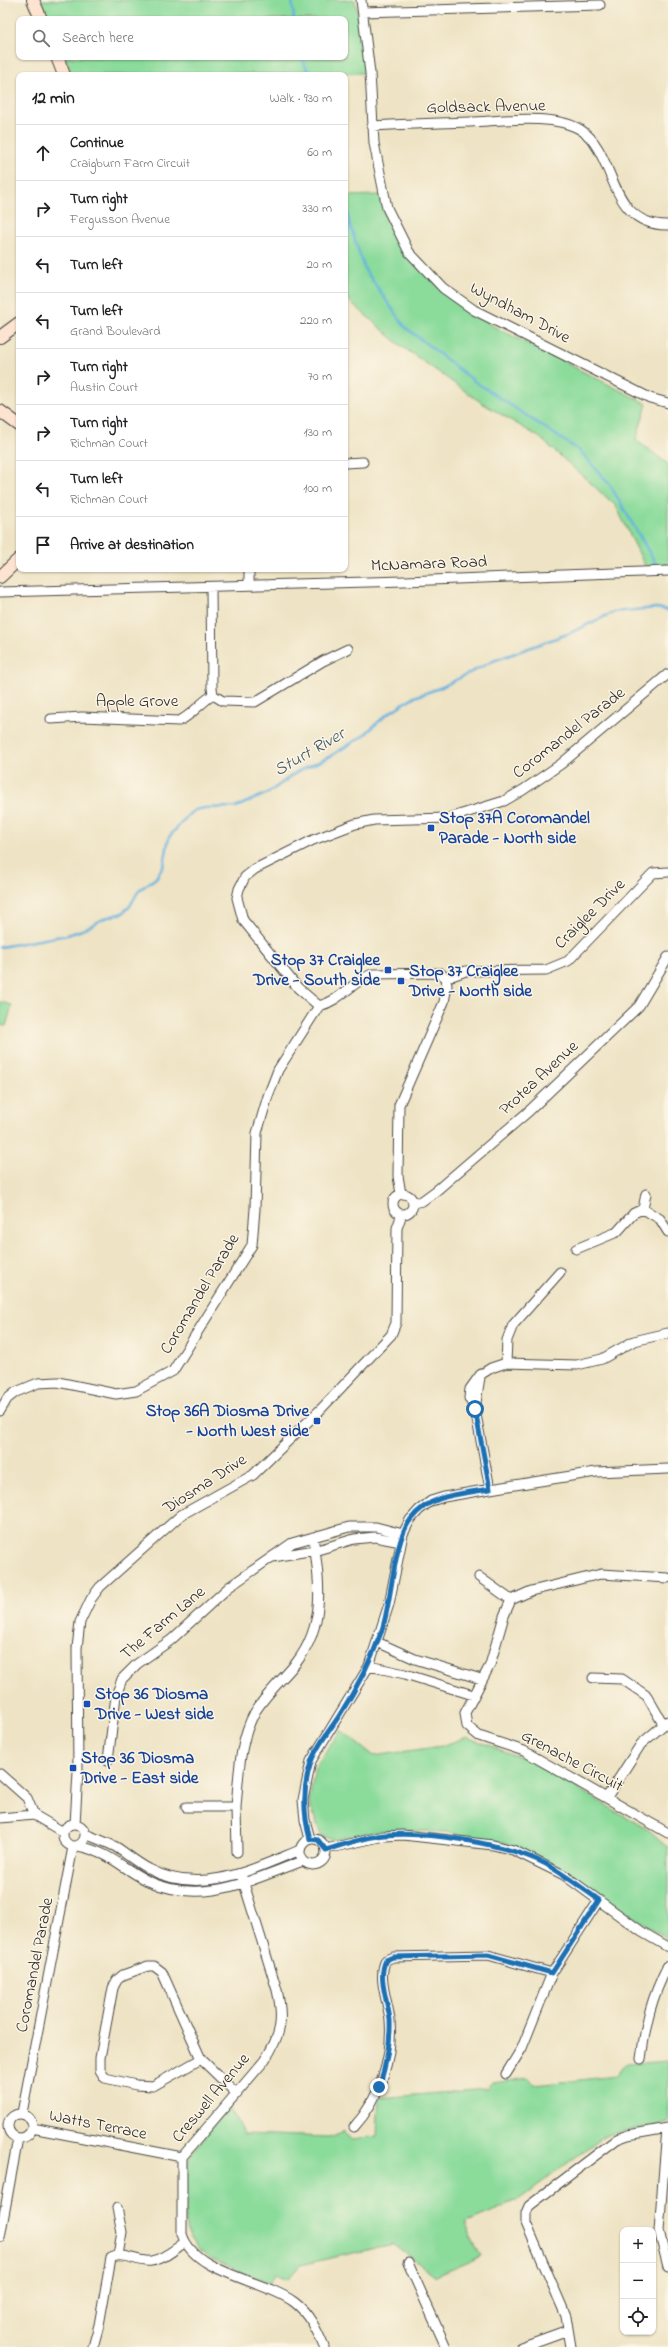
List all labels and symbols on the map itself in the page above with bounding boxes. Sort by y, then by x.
street label: Goldsack Avenue [426,93,546,121]
street label: Wyndham Drive [465,276,575,351]
street label: McNamara Road [370,549,488,579]
street label: Coromandel Parade [507,681,631,785]
street label: Apple Grove [96,689,179,714]
water label: Sturt River [270,721,352,784]
place label: Stop 37A Coromandel Parade - North side [439,806,590,851]
marker: Stop 37A Coromandel Parade - North side [426,823,436,833]
street label: Craiglee Drive [549,872,633,957]
place label: Stop 37 Craiglee Drive - South side [252,948,381,993]
place label: Stop 37 Craiglee Drive - North side [408,959,533,1004]
marker: Stop 37 Craiglee Drive - South side [383,965,393,975]
marker: Stop 37 Craiglee Drive - North side [396,976,406,986]
street label: Protea Avenue [494,1034,585,1121]
street label: Coromandel Parade [154,1229,246,1359]
place label: Stop 36A Diosma Drive - North West side [146,1399,310,1444]
route start [466,1400,484,1418]
marker: Stop 36A Diosma Drive - North West side [312,1416,322,1426]
street label: Diosma Drive [157,1447,252,1521]
street label: The Farm Lane [115,1580,211,1666]
place label: Stop 36 Diosma Drive - West side [94,1682,215,1727]
marker: Stop 36 Diosma Drive - West side [82,1699,92,1709]
street label: Grenache Circuit [517,1724,628,1799]
place label: Stop 36 Diosma Drive - East side [80,1746,200,1791]
marker: Stop 36 Diosma Drive - East side [68,1763,78,1773]
street label: Coromandel Parade [10,1895,60,2035]
street label: Creswell Avenue [166,2047,256,2148]
route end [370,2078,388,2096]
street label: Watts Terrace [47,2103,149,2147]

